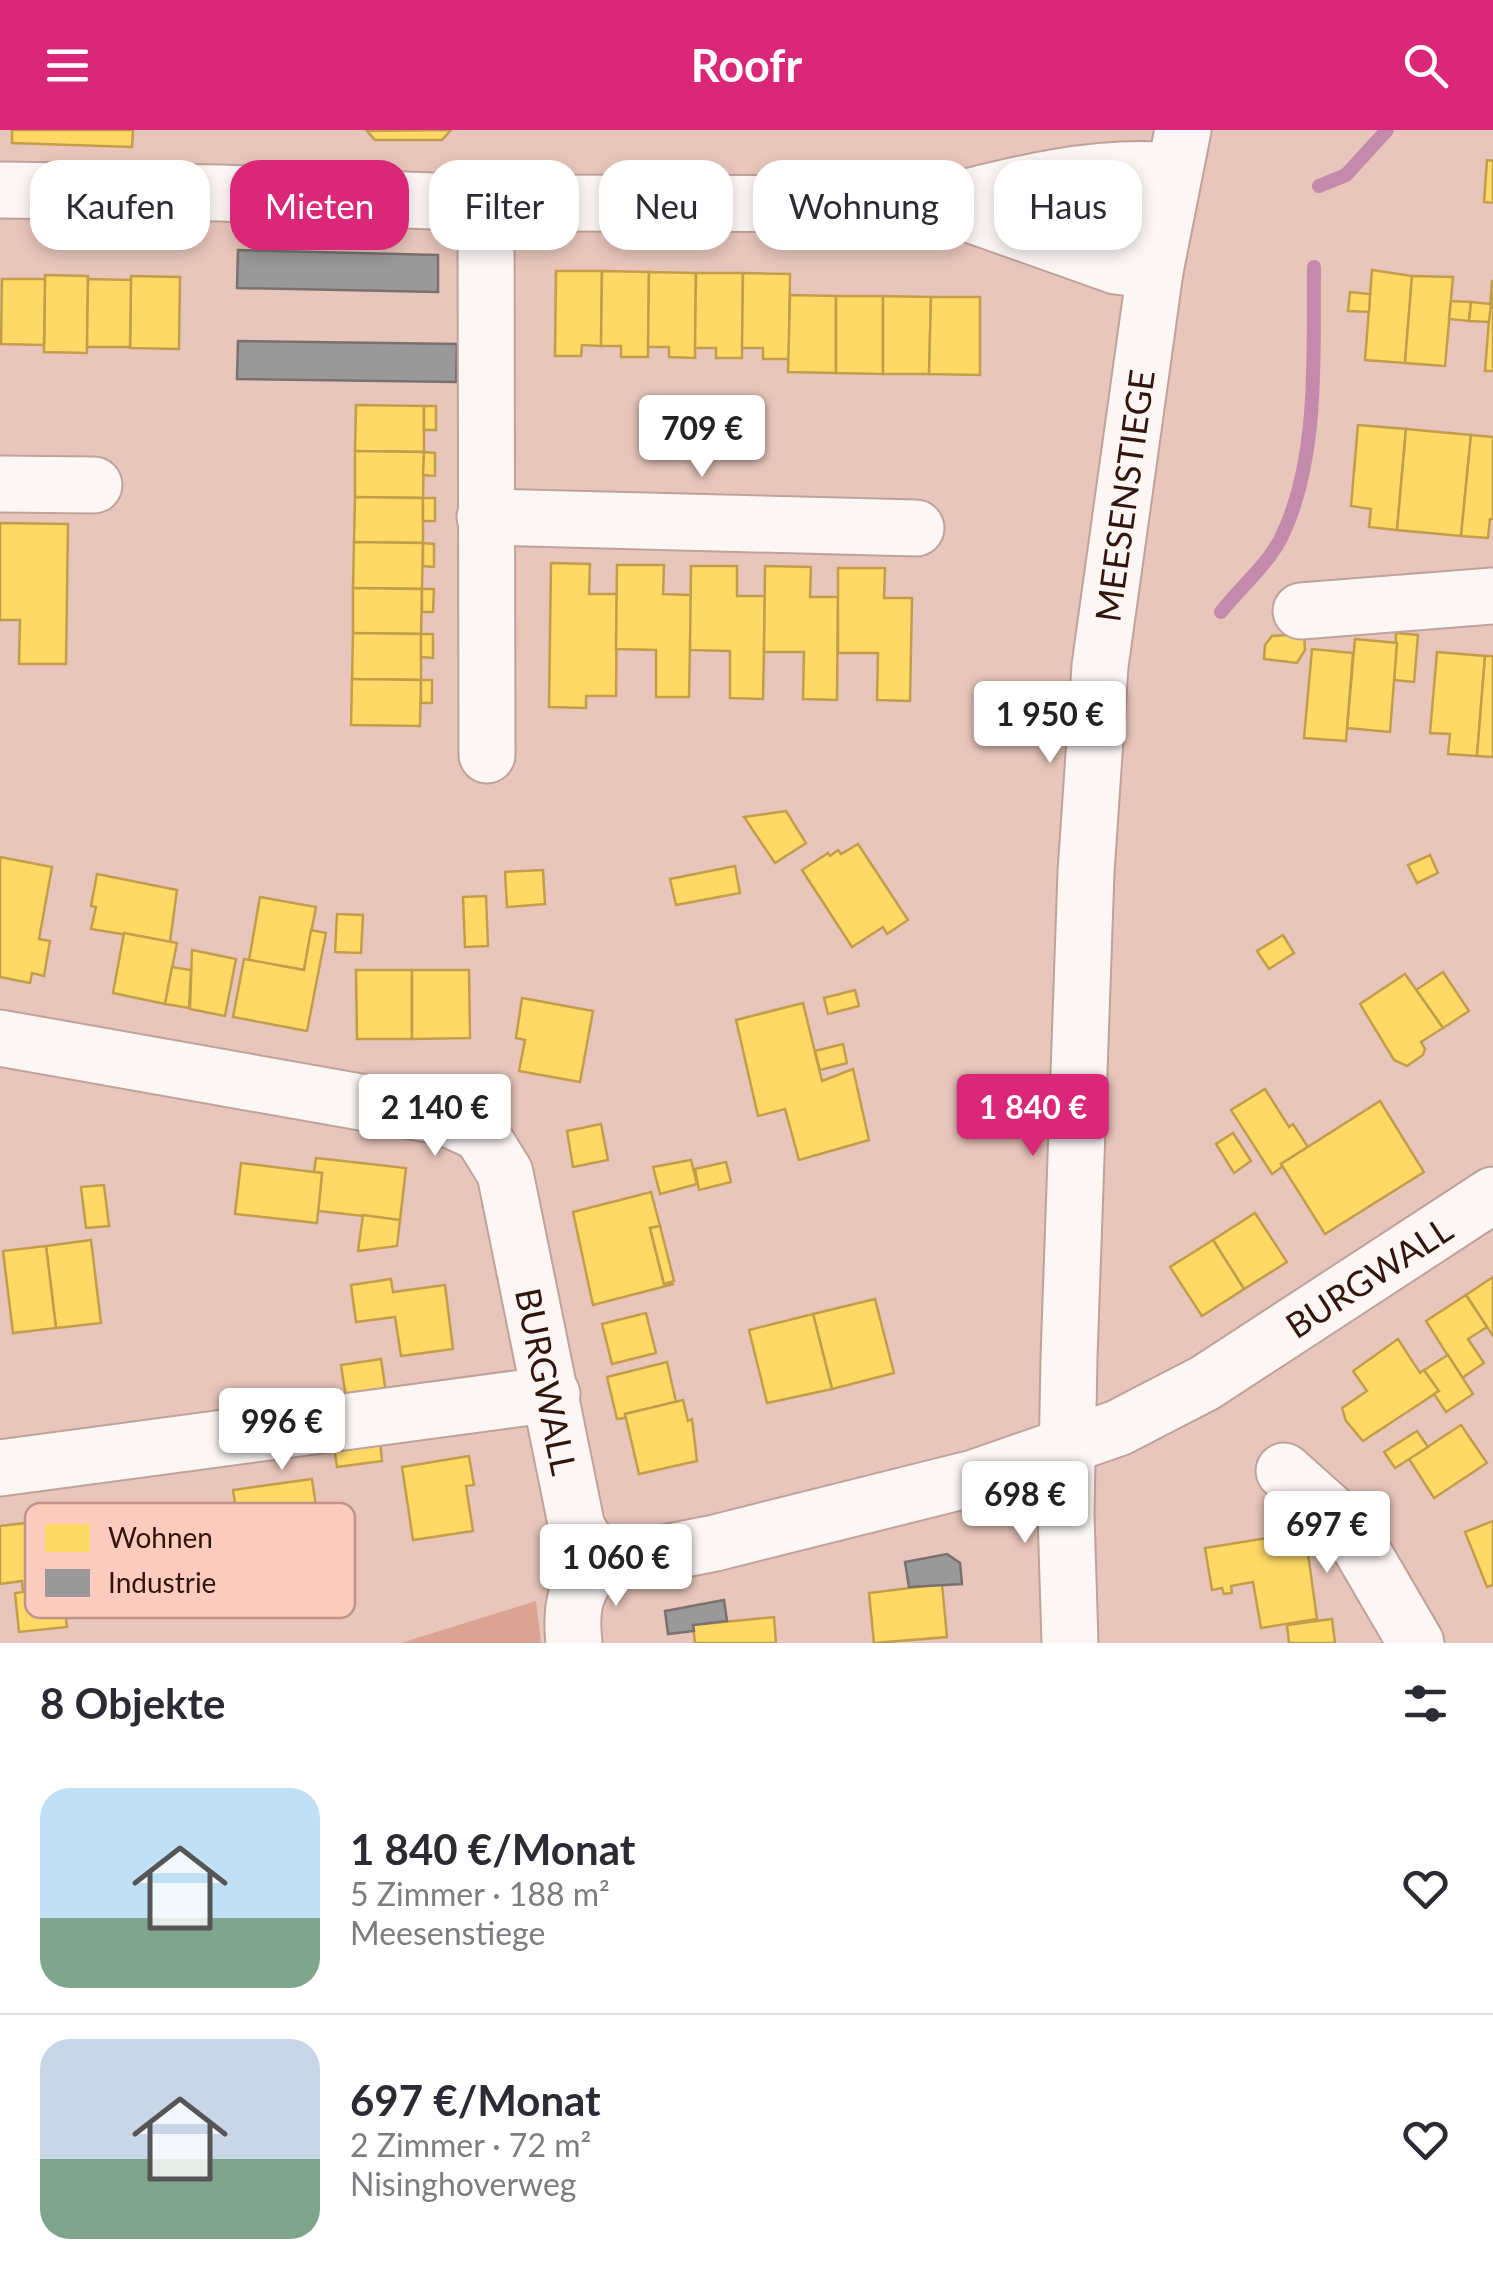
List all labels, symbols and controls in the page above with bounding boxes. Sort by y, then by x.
icon: menu [40,38,95,93]
text: Roofr [691,38,802,92]
icon: search [1398,38,1453,93]
chip: Kaufen [30,160,210,250]
chip: Mieten [230,160,409,250]
chip: Filter [429,160,579,250]
chip: Neu [599,160,733,250]
chip: Wohnung [753,160,974,250]
chip: Haus [994,160,1142,250]
street label: MEESENSTIEGE [1085,367,1162,624]
pin: 709 € [632,395,772,480]
text: 709 € [661,408,743,447]
pin: 1 950 € [958,681,1142,766]
text: 1 950 € [996,694,1104,733]
pin: 2 140 € [343,1074,527,1159]
pin: 1 840 € [941,1074,1125,1159]
text: 2 140 € [381,1087,489,1126]
text: 1 840 € [979,1087,1087,1126]
street label: BURGWALL [1277,1207,1459,1346]
street label: BURGWALL [508,1284,587,1478]
pin: 996 € [212,1388,352,1473]
text: 996 € [241,1401,323,1440]
pin: 698 € [955,1461,1095,1546]
text: 698 € [984,1474,1066,1513]
pin: 697 € [1257,1491,1397,1576]
legend [25,1503,355,1618]
text: 697 € [1286,1504,1368,1543]
text: Wohnen [108,1520,213,1554]
pin: 1 060 € [524,1524,708,1609]
text: 1 060 € [562,1537,670,1576]
text: Industrie [108,1565,216,1599]
icon: filters [1398,1676,1453,1731]
text: 8 Objekte [40,1678,225,1728]
text: 1 840 €/Monat [350,1824,635,1874]
icon: home [120,1828,240,1948]
icon: heart [1398,1861,1453,1916]
text: 5 Zimmer · 188 m² [350,1874,610,1913]
text: Meesenstiege [350,1913,545,1952]
text: 697 €/Monat [350,2075,601,2125]
icon: home [120,2079,240,2199]
icon: heart [1398,2112,1453,2167]
text: 2 Zimmer · 72 m² [350,2125,591,2164]
text: Nisinghoverweg [350,2164,577,2203]

